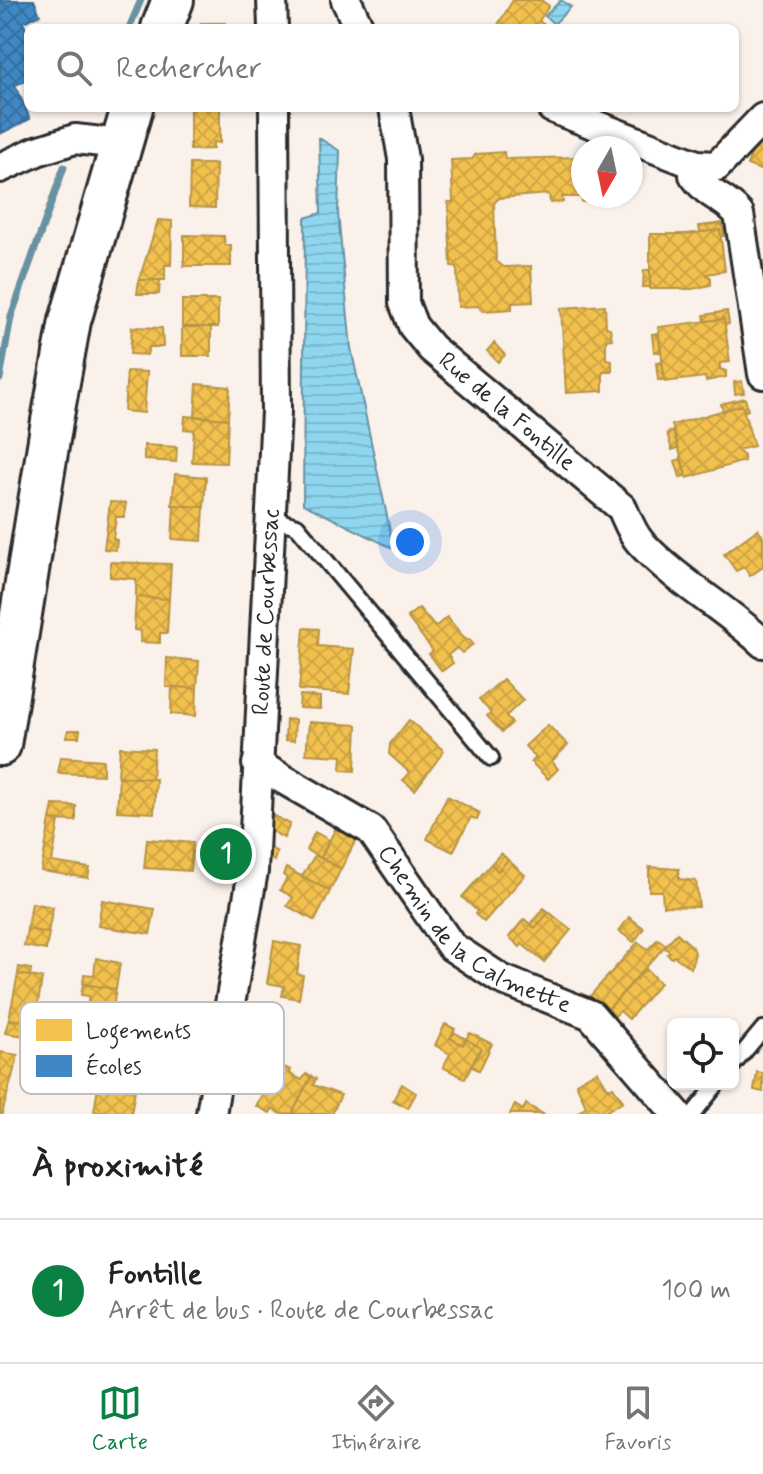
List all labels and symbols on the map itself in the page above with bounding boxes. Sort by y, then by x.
north arrow [571,136,643,208]
street label: Rue de la Fontille [432,345,582,478]
street label: Route de Courbessac [245,508,287,716]
your location [390,522,430,562]
pin: 1 [200,824,252,884]
street label: Chemin de la Calmette [371,839,576,1021]
legend [20,1002,284,1094]
text: Logements [86,1018,191,1049]
text: Écoles [86,1053,142,1082]

